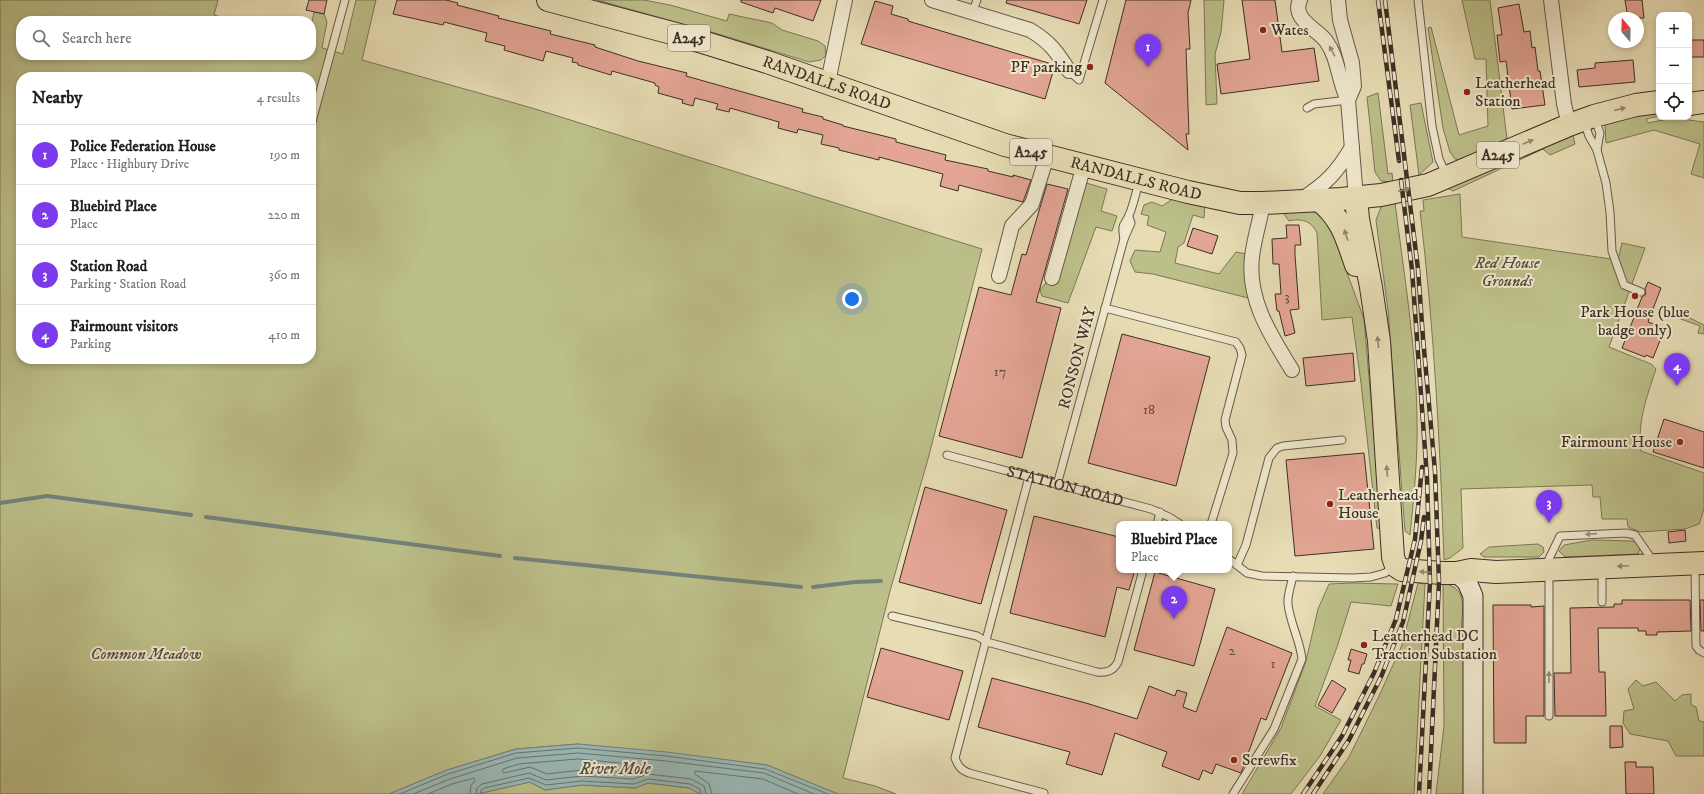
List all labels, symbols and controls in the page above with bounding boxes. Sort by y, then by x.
north arrow [1608,12,1644,48]
map controls [1656,12,1692,120]
button: + [1656,12,1692,48]
search box [16,16,316,60]
place label: Wates [1270,20,1309,40]
road number: A245 [668,25,710,51]
marker: Wates [1258,25,1268,35]
icon: search [30,27,52,49]
text: Search here [62,29,131,48]
pin: 1 [1135,34,1161,67]
one-way arrow [1328,45,1335,56]
button: − [1656,48,1692,84]
street label: RANDALLS ROAD [760,51,894,115]
place label: PF parking [1011,57,1082,77]
marker: PF parking [1085,62,1095,72]
place label: Leatherhead Station [1475,73,1556,111]
button: locate [1656,84,1692,120]
text: Nearby [32,87,82,109]
marker: Leatherhead Station [1462,87,1472,97]
text: 4 results [257,90,300,106]
one-way arrow [1613,106,1626,112]
text: Police Federation House [70,137,216,156]
one-way arrow [1522,138,1534,144]
road number: A245 [1010,139,1052,165]
road number: A245 [1477,142,1519,168]
text: 1 [43,147,47,163]
text: 190 m [269,147,300,163]
street label: RANDALLS ROAD [1068,152,1204,205]
text: Place · Highbury Drive [70,156,189,172]
one-way arrow [1398,187,1410,193]
text: Bluebird Place [70,197,157,216]
text: 2 [42,207,48,223]
text: 220 m [268,207,300,223]
text: Place [70,216,98,232]
one-way arrow [1342,229,1348,241]
park label: Red House Grounds [1473,253,1540,291]
text: Station Road [70,257,147,276]
text: 3 [43,267,47,283]
text: 360 m [269,267,300,283]
text: Parking · Station Road [70,276,186,292]
house number: 3 [1284,288,1290,306]
your location [842,289,862,309]
marker: Park House (blue badge only) [1630,291,1640,301]
place label: Park House (blue badge only) [1580,302,1690,340]
street label: RONSON WAY [1054,304,1100,411]
text: Fairmount visitors [70,317,178,336]
text: 4 [41,327,49,343]
text: 410 m [268,327,300,343]
one-way arrow [1375,335,1382,348]
text: Parking [70,336,111,352]
pin: 4 [1664,353,1690,386]
house number: 17 [994,363,1006,381]
house number: 18 [1143,401,1155,419]
place label: Fairmount House [1561,432,1672,452]
marker: Fairmount House [1675,437,1685,447]
street label: STATION ROAD [1004,461,1126,511]
one-way arrow [1384,465,1391,477]
place label: Leatherhead House [1338,485,1419,523]
pin: 3 [1536,490,1562,523]
marker: Leatherhead House [1325,499,1335,509]
popup [1116,521,1232,573]
text: Bluebird Place [1131,530,1217,549]
one-way arrow [1585,531,1597,538]
text: Place [1131,549,1159,565]
one-way arrow [1617,563,1629,570]
one-way arrow [1418,569,1431,575]
pin: 2 [1161,586,1187,619]
place label: Leatherhead DC Traction Substation [1372,626,1498,664]
marker: Leatherhead DC Traction Substation [1359,640,1369,650]
house number: 2 [1229,642,1236,660]
park label: Common Meadow [90,644,202,664]
house number: 1 [1270,655,1276,673]
one-way arrow [1546,670,1552,683]
place label: Screwfix [1242,750,1297,770]
marker: Screwfix [1229,755,1239,765]
water label: River Mole [578,758,652,780]

